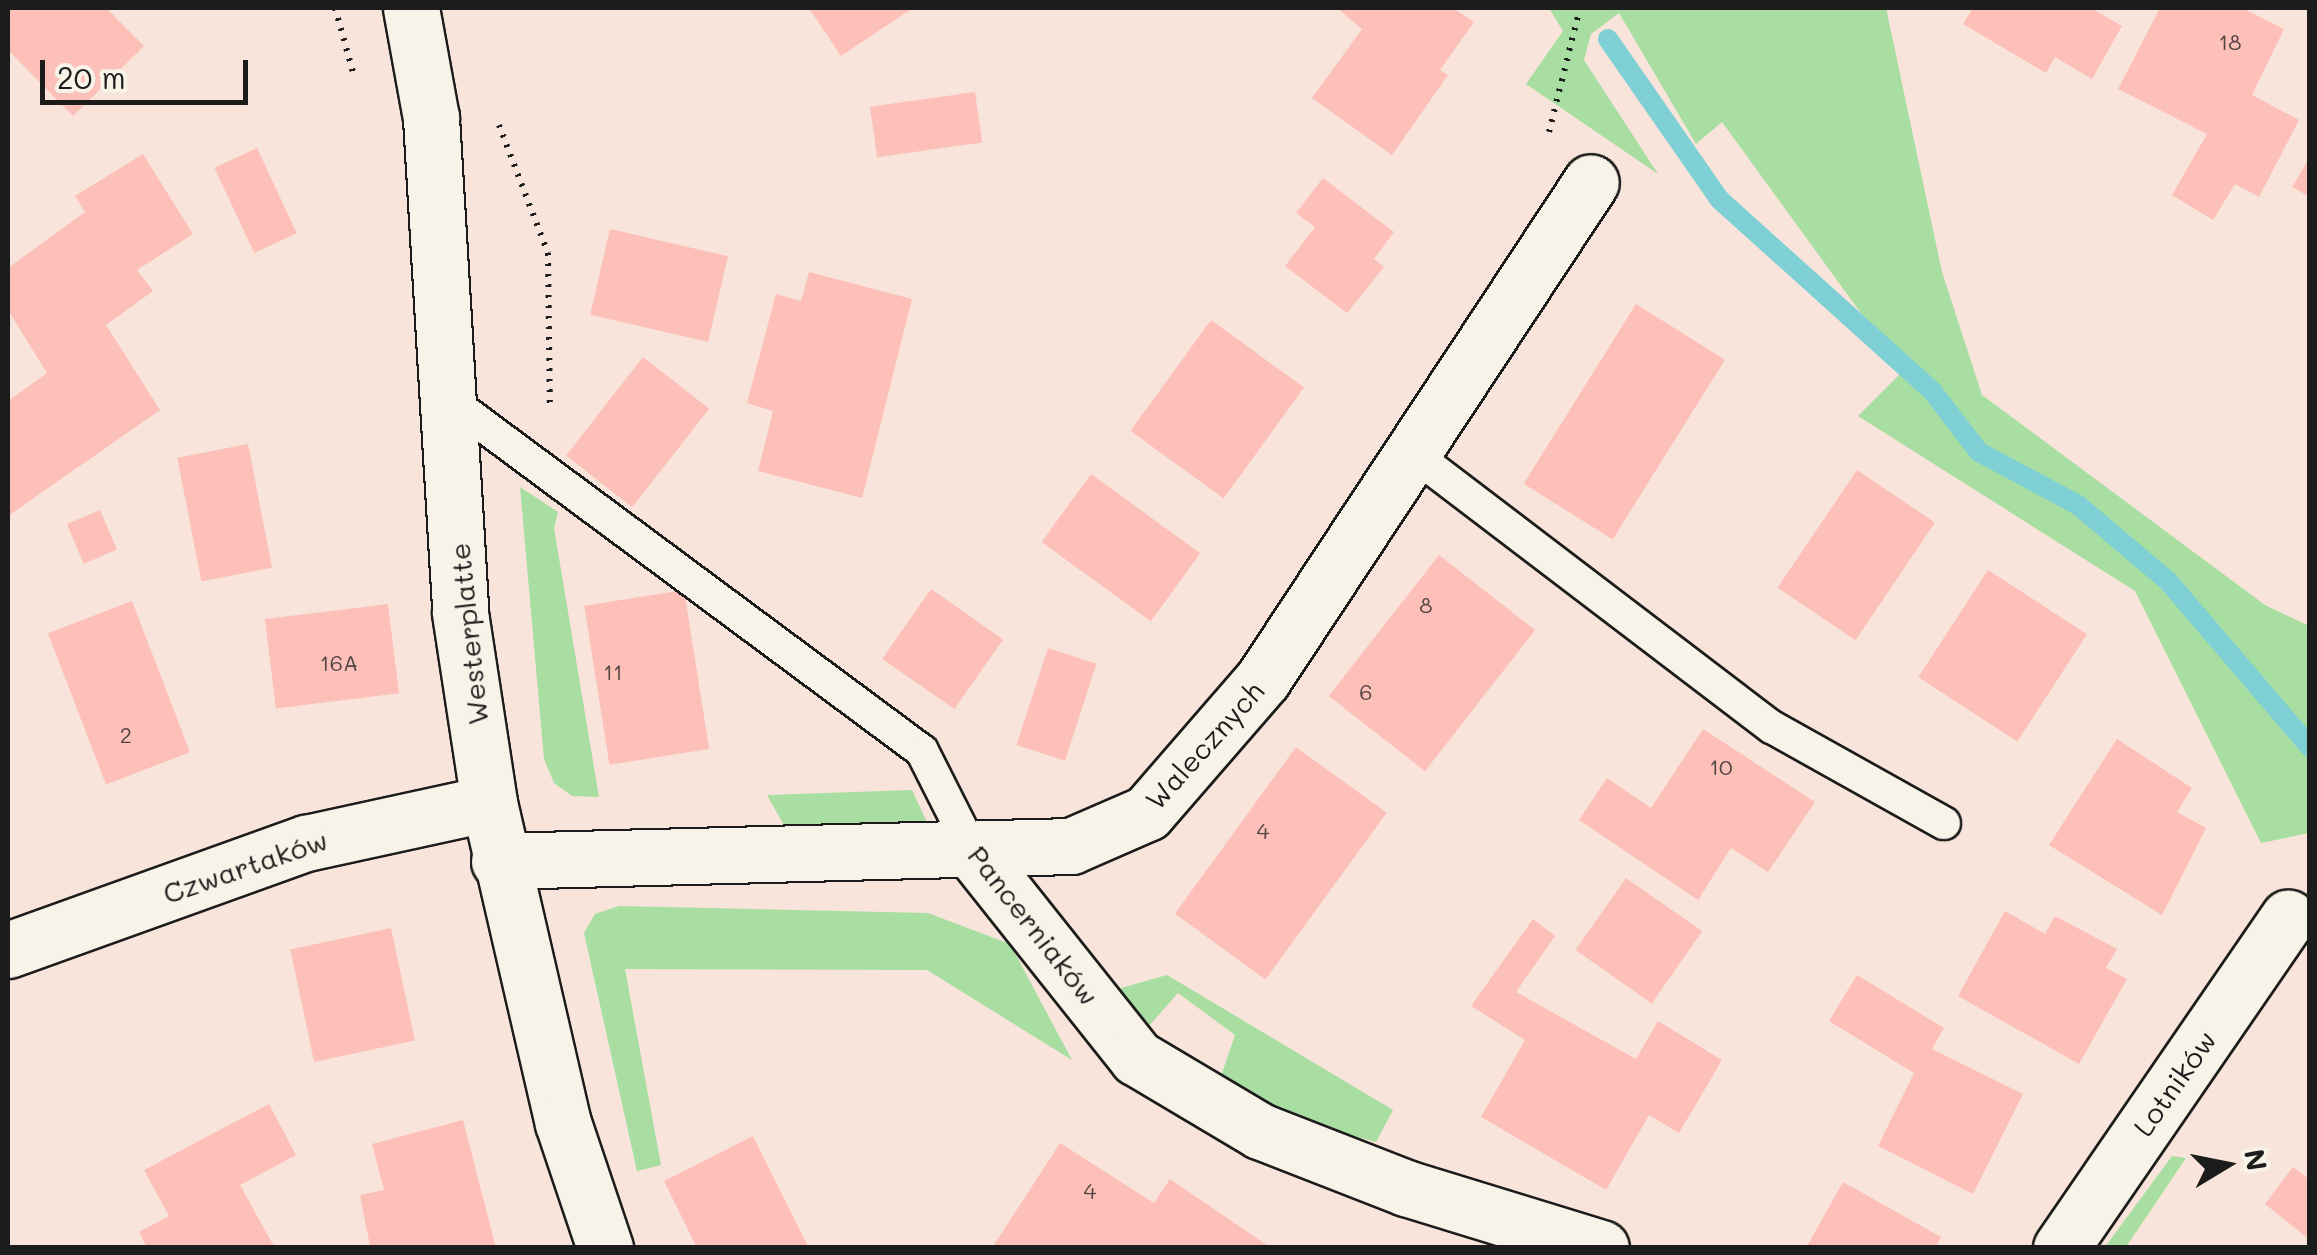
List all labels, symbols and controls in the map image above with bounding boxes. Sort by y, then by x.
house number: 18 [2218,29,2242,55]
scale bar [45,40,252,102]
text: 20 m [57,57,126,97]
street label: Westerplatte [442,541,494,727]
house number: 8 [1419,592,1433,618]
house number: 16A [320,650,358,676]
house number: 11 [603,659,623,685]
street label: Walecznych [1138,674,1270,816]
house number: 6 [1359,679,1373,705]
house number: 2 [120,722,132,748]
house number: 10 [1709,754,1733,780]
house number: 4 [1257,818,1269,844]
street label: Czwartaków [158,822,332,910]
street label: Pancerniaków [961,839,1107,1011]
street label: Lotników [2126,1024,2222,1142]
north arrow [2177,1115,2277,1215]
text: N [2237,1146,2276,1173]
house number: 4 [1084,1178,1096,1204]

